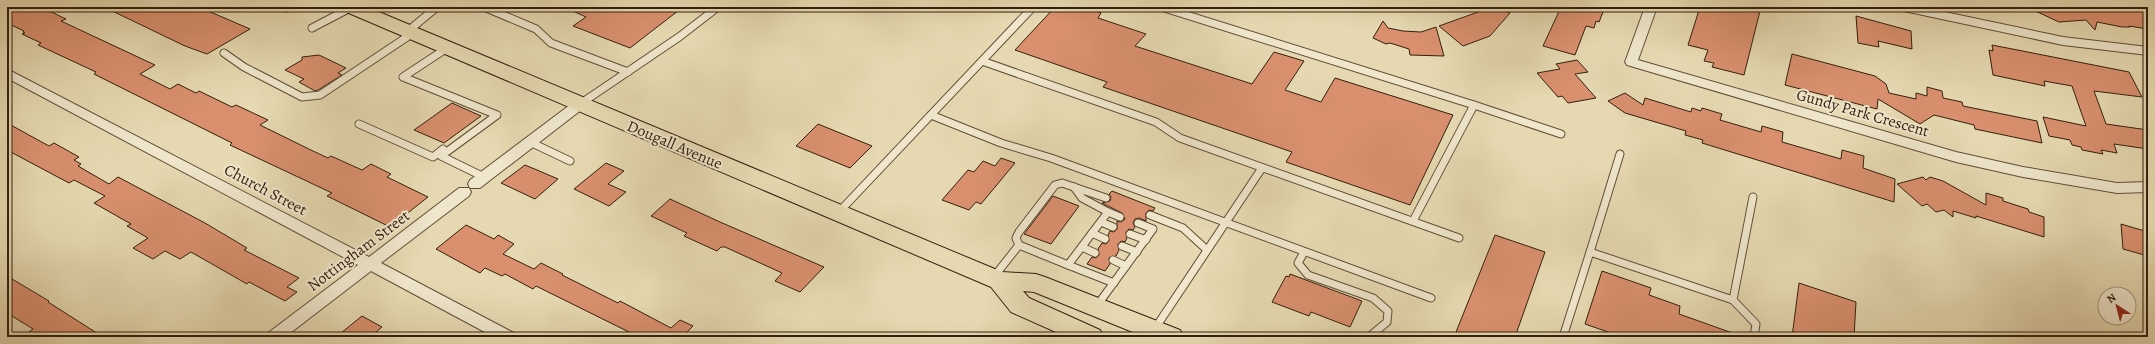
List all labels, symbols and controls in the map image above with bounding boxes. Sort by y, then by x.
street label: Gundy Park Crescent [1794,84,1932,142]
street label: Dougall Avenue [623,115,726,175]
street label: Church Street [220,159,311,221]
street label: Nottingham Street [303,205,414,297]
north arrow [2097,286,2137,326]
text: N [2104,290,2119,307]

